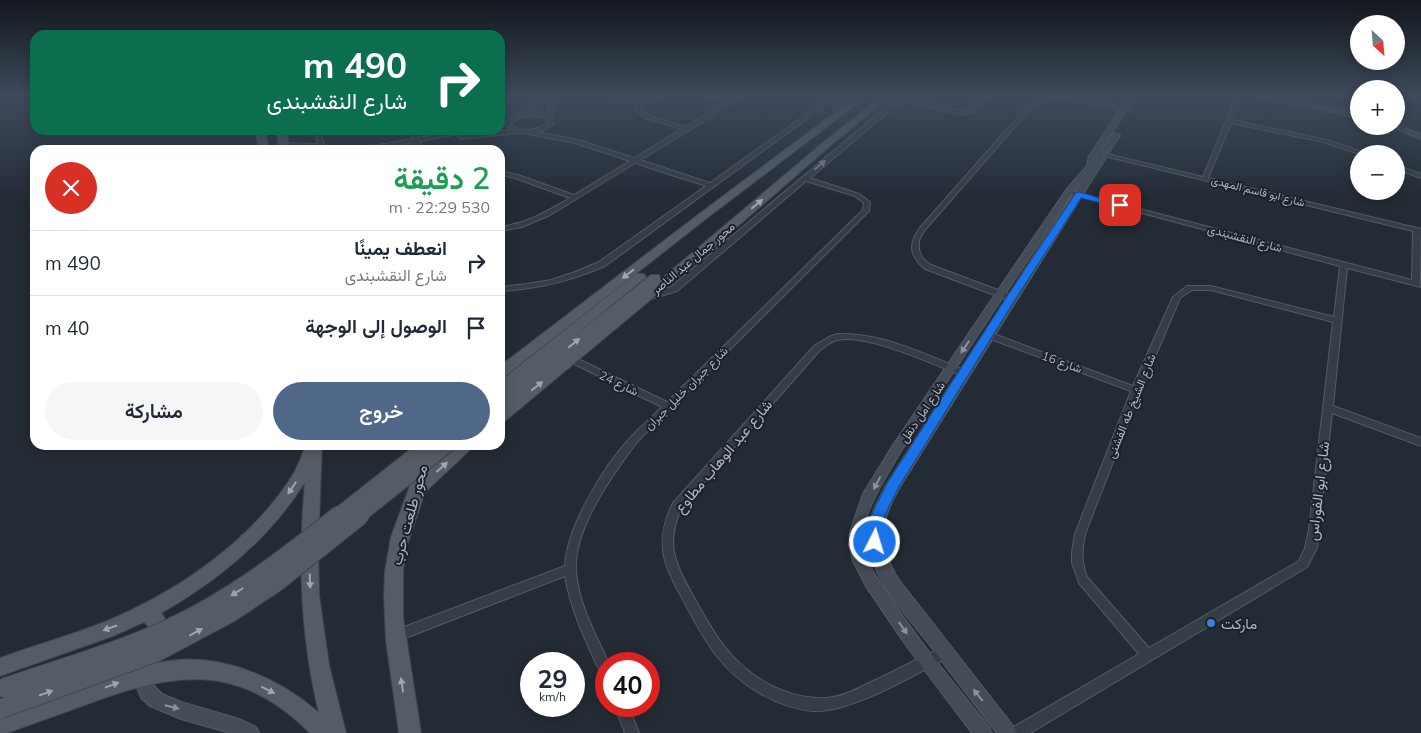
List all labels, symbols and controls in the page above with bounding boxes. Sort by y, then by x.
north arrow [1350,15,1405,70]
map controls [1350,15,1405,200]
text: 490 m [303,43,407,87]
icon: right [425,50,490,115]
button: + [1350,80,1405,135]
text: شارع النقشبندى [266,87,407,115]
button: − [1350,145,1405,200]
text: 2 دقيقة [394,159,490,197]
one-way arrow [814,160,826,171]
button: close [45,162,97,214]
street label: شارع ابو قاسم المهدى [1209,173,1307,210]
pin [1099,184,1141,226]
icon: arrive [1106,191,1134,219]
text: 530 m · 22:29 [389,197,490,217]
one-way arrow [750,199,763,210]
street label: محور جمال عبد الناصر [648,219,738,299]
street label: شارع النقشبندى [1205,221,1284,257]
text: انعطف يمينًا [354,236,447,260]
icon: right [462,249,490,277]
text: 490 m [45,251,101,275]
text: شارع النقشبندى [345,265,447,285]
one-way arrow [622,269,635,280]
text: الوصول إلى الوجهة [305,314,447,338]
icon: arrive [462,314,490,342]
text: 40 m [45,316,89,340]
one-way arrow [567,337,580,348]
one-way arrow [960,340,970,354]
street label: شارع جبران خليل جبران [641,343,732,434]
street label: شارع 16 [1039,348,1084,378]
street label: شارع الشيخ طه الفشنى [1103,352,1161,461]
street label: شارع 24 [596,367,641,401]
street label: شارع امل دنقل [896,378,950,447]
one-way arrow [531,381,544,391]
button: مشاركة [45,382,263,440]
button: خروج [273,382,490,440]
street label: شارع عبد الوهاب مطاوع [670,395,778,518]
street label: شارع ابو الفوراس [1302,440,1336,542]
one-way arrow [436,461,448,473]
street label: محور طلعت حرب [387,463,431,567]
one-way arrow [873,476,881,490]
one-way arrow [287,482,297,495]
position arrow [848,515,900,567]
one-way arrow [306,573,314,589]
one-way arrow [231,588,244,597]
place label: ماركت [1221,614,1257,633]
marker: ماركت [1205,617,1217,629]
one-way arrow [898,621,908,634]
one-way arrow [102,624,117,632]
one-way arrow [189,628,204,636]
speed limit sign: 40 [595,652,660,717]
text: 29 [537,663,568,694]
one-way arrow [398,676,406,692]
one-way arrow [105,681,120,689]
one-way arrow [261,686,275,694]
one-way arrow [39,688,54,696]
text: km/h [539,689,566,704]
one-way arrow [972,689,983,702]
one-way arrow [164,704,179,712]

